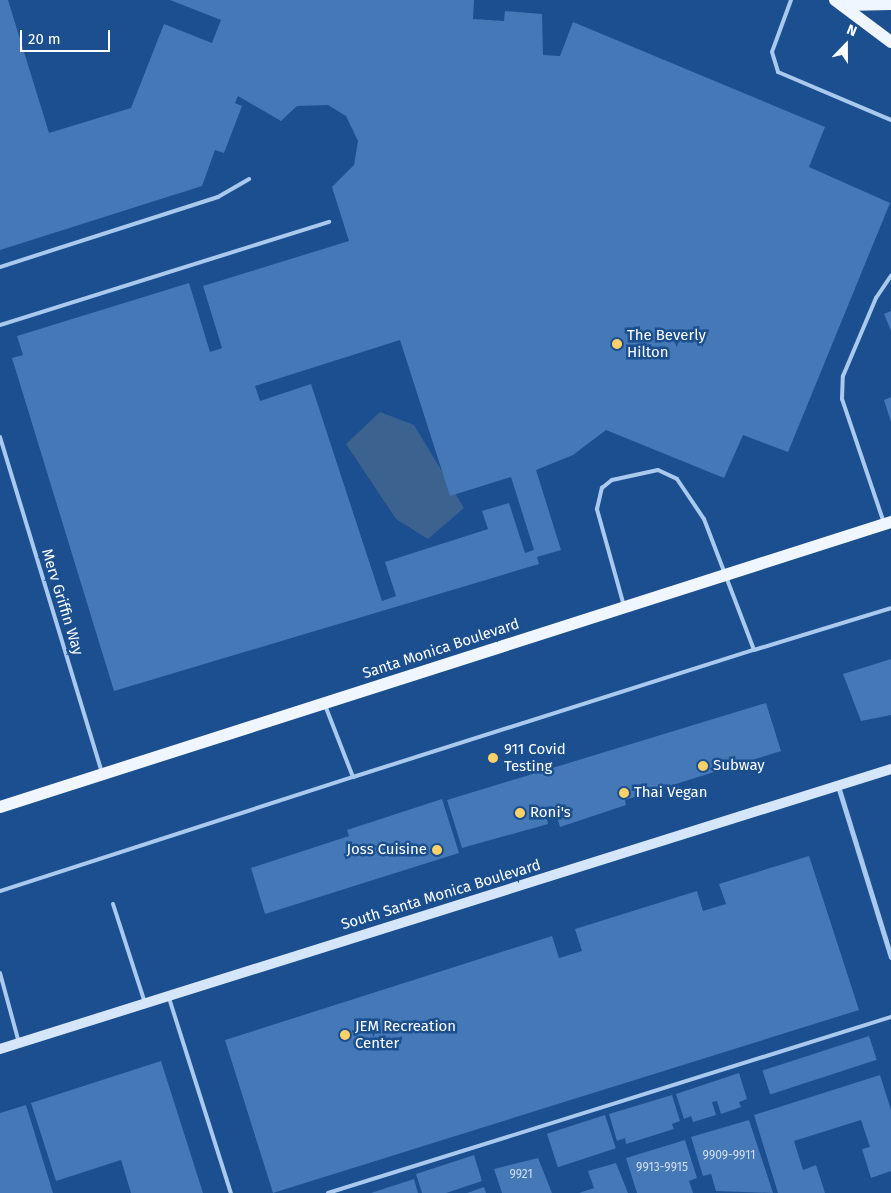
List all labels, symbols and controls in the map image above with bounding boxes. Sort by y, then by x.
scale bar [22,20,112,52]
north arrow [821,20,871,70]
text: N [844,21,859,40]
text: 20 m [28,30,61,48]
place label: The Beverly Hilton [627,326,706,361]
marker: The Beverly Hilton [611,338,623,350]
street label: Merv Griffin Way [37,547,87,657]
street label: Santa Monica Boulevard [360,615,522,683]
place label: 911 Covid Testing [504,740,566,775]
marker: 911 Covid Testing [486,751,500,765]
place label: Subway [713,757,765,775]
marker: Subway [697,760,709,772]
place label: Thai Vegan [634,784,708,802]
marker: Thai Vegan [618,787,630,799]
place label: Roni's [530,804,571,822]
marker: Roni's [514,807,526,819]
place label: Joss Cuisine [347,841,427,859]
marker: Joss Cuisine [431,844,443,856]
street label: South Santa Monica Boulevard [339,856,543,934]
place label: JEM Recreation Center [355,1017,456,1052]
marker: JEM Recreation Center [339,1029,351,1041]
house number: 9909-9911 [703,1149,755,1163]
house number: 9913-9915 [636,1161,688,1175]
house number: 9921 [509,1168,533,1182]

